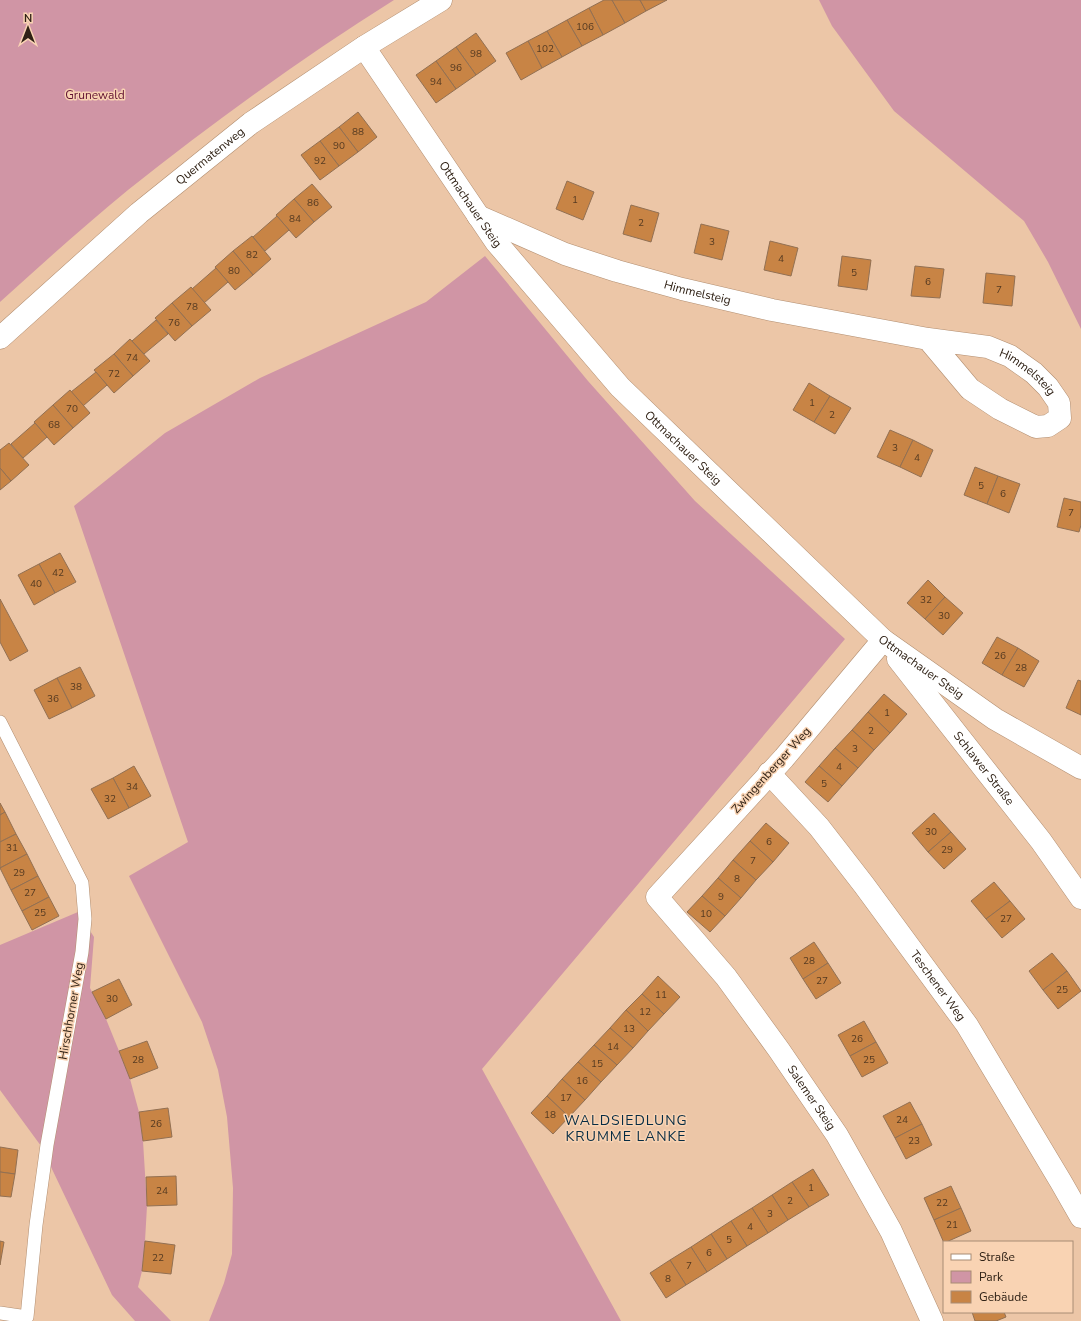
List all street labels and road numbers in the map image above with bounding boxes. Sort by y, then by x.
street label: Quermatenweg [172,123,248,189]
street label: Ottmachauer Steig [436,158,505,251]
street label: Himmelsteig [662,276,733,308]
street label: Himmelsteig [997,345,1059,399]
street label: Ottmachauer Steig [641,407,725,489]
street label: Ottmachauer Steig [875,631,967,703]
street label: Zwingenberger Weg [728,723,814,817]
street label: Schlawer Straße [950,728,1018,808]
street label: Teschener Weg [907,947,969,1024]
street label: Hirschhorner Weg [55,961,87,1061]
street label: Salemer Steig [784,1062,839,1133]

